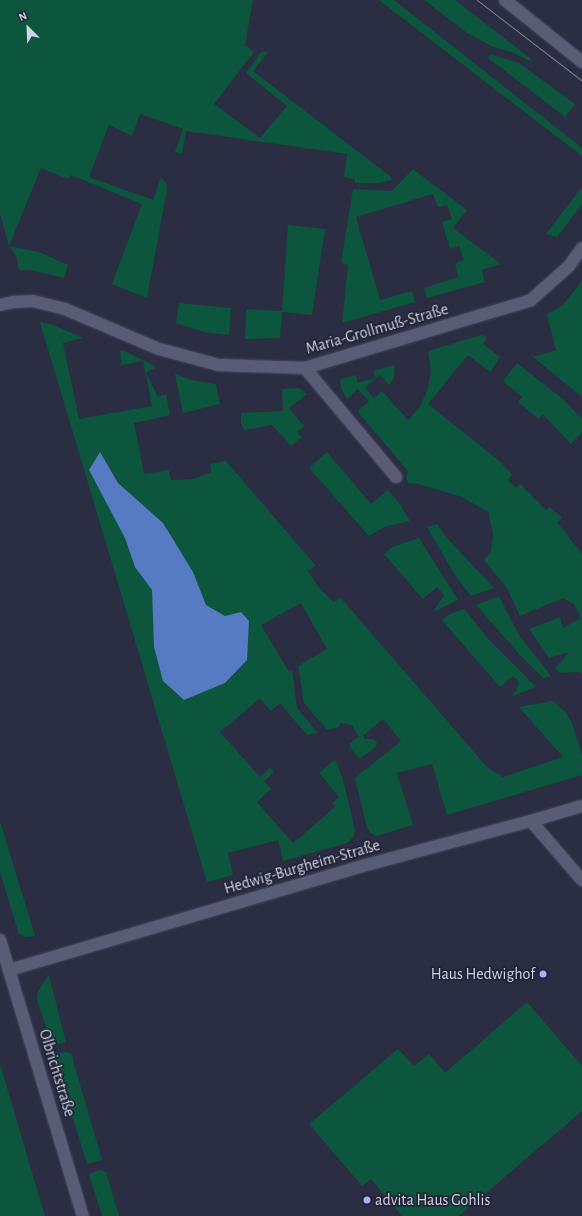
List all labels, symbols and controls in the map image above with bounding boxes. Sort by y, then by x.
north arrow [8,8,48,48]
text: N [17,10,29,23]
street label: Maria-Grollmuß-Straße [304,299,450,359]
street label: Hedwig-Burgheim-Straße [222,836,382,898]
place label: Haus Hedwighof [431,964,535,984]
marker: Haus Hedwighof [538,969,548,979]
street label: Olbrichtstraße [35,1027,79,1119]
place label: advita Haus Gohlis [375,1190,490,1210]
marker: advita Haus Gohlis [362,1195,372,1205]

